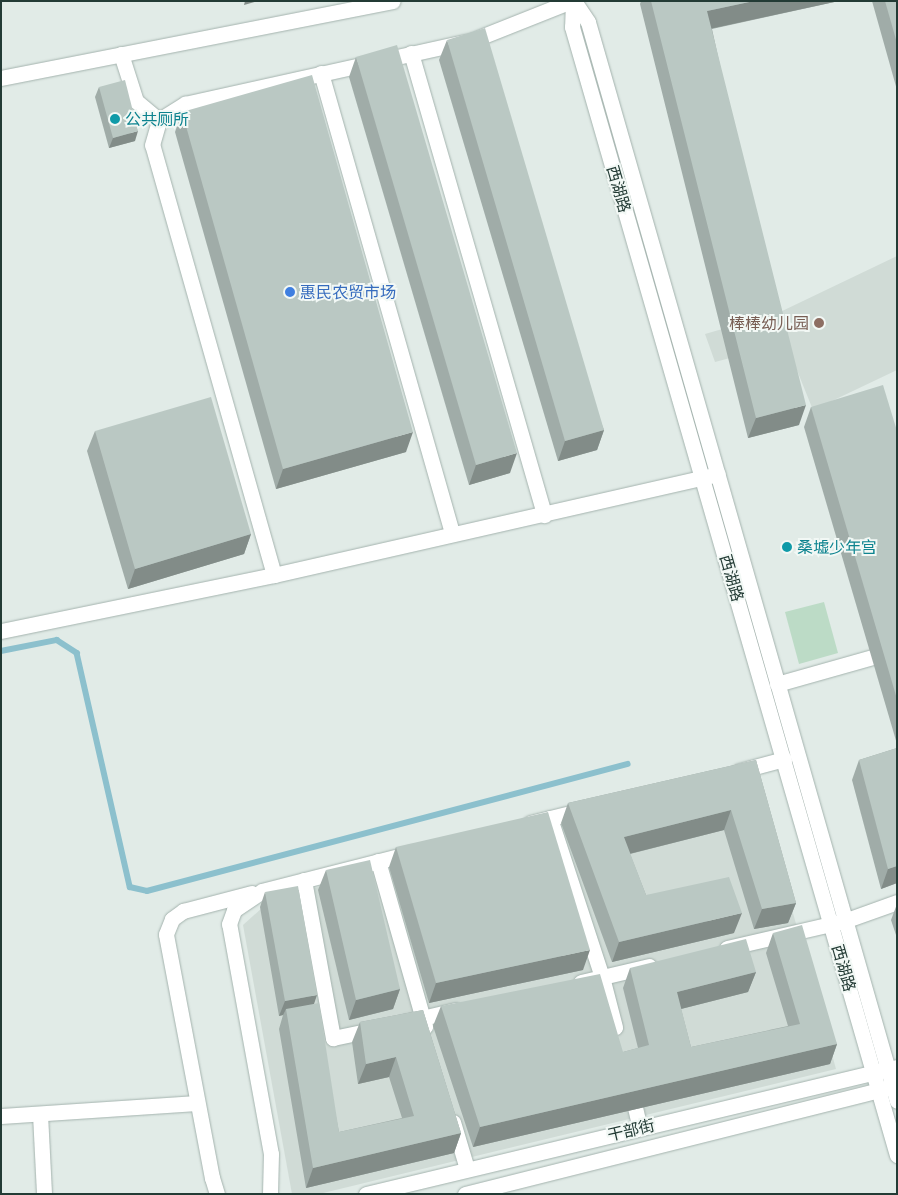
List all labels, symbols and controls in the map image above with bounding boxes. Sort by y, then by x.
place label: 公共厕所 [125,109,189,129]
marker: 公共厕所 [109,113,121,125]
street label: 西湖路 [603,163,635,215]
place label: 惠民农贸市场 [300,282,396,302]
marker: 惠民农贸市场 [284,286,296,298]
place label: 棒棒幼儿园 [729,313,809,333]
marker: 棒棒幼儿园 [813,317,825,329]
place label: 桑墟少年宫 [797,537,877,557]
marker: 桑墟少年宫 [781,541,793,553]
street label: 西湖路 [716,552,748,604]
street label: 西湖路 [828,942,860,994]
street label: 干部街 [605,1115,657,1145]

